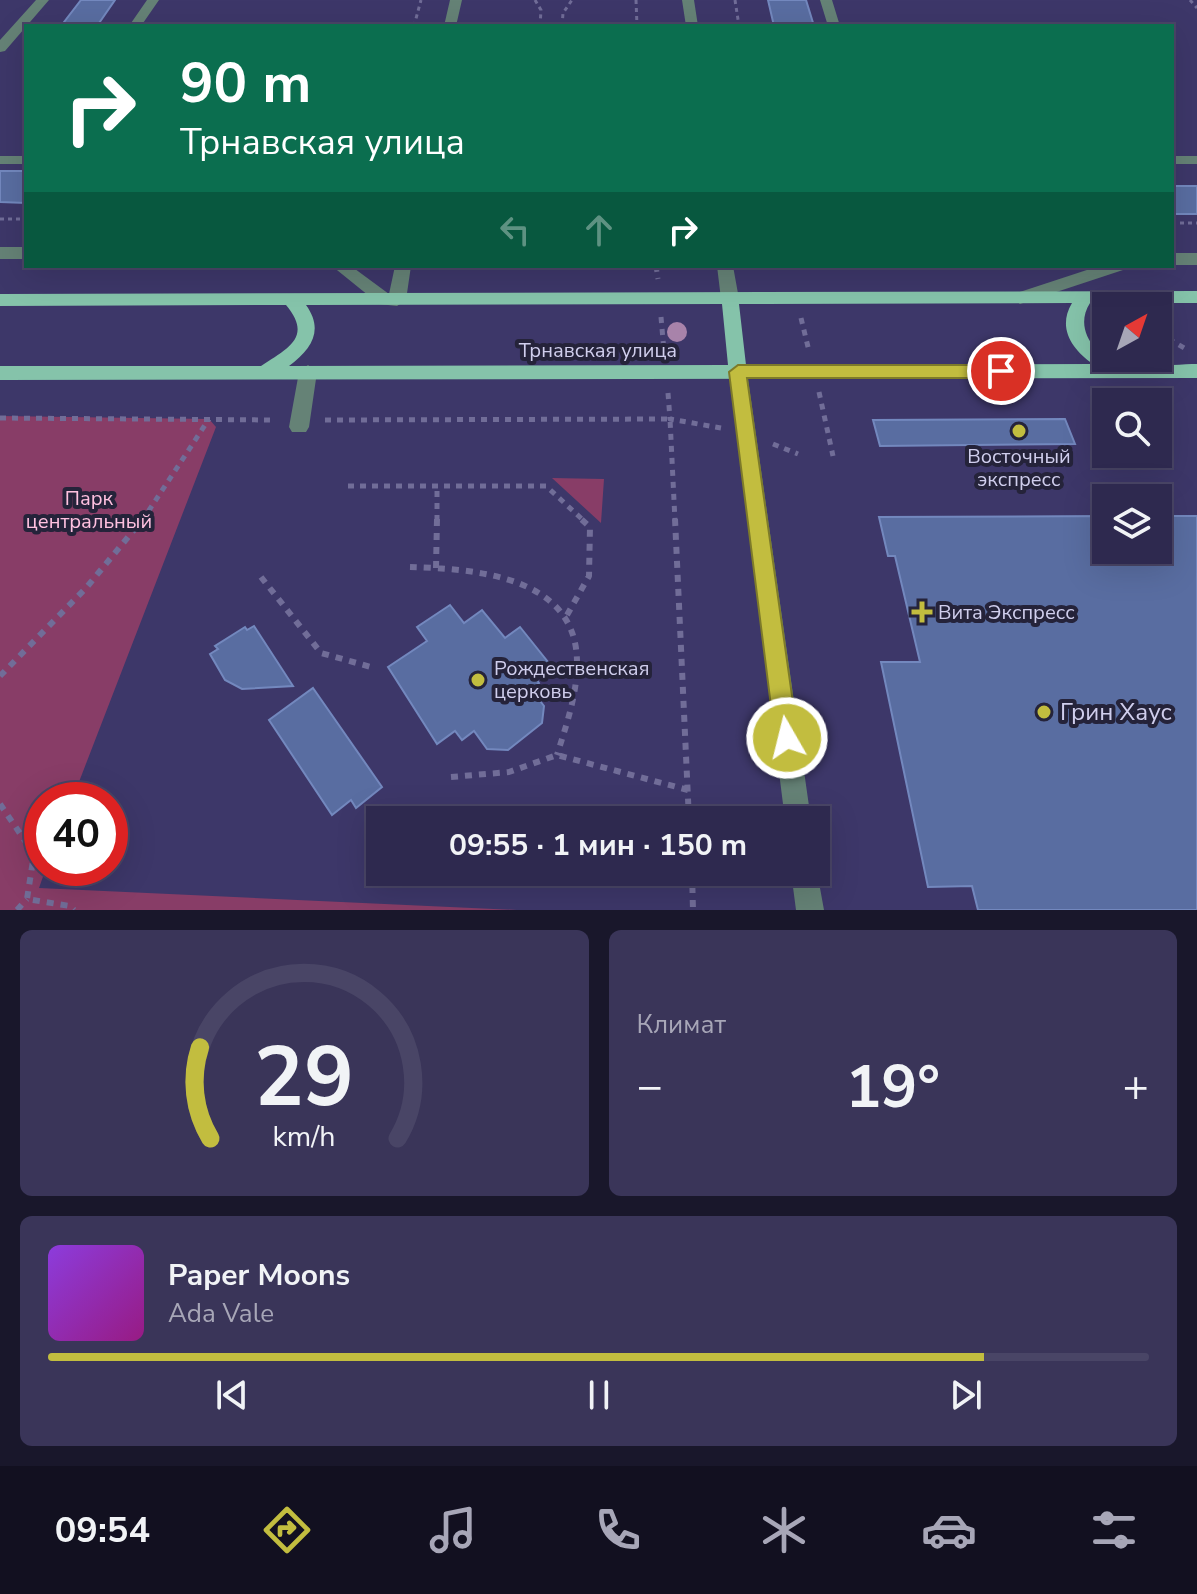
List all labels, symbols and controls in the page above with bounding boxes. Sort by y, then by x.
text: 90 m [180,45,311,122]
icon: right [48,56,152,160]
text: Трнавская улица [180,118,465,167]
icon: left [493,208,537,252]
icon: ahead [577,208,621,252]
icon: right [661,208,705,252]
north arrow [1092,292,1172,372]
map controls [1092,292,1172,564]
street label: Трнавская улица [519,337,677,364]
pin [967,337,1035,405]
icon: arrive [979,349,1023,393]
button: search [1092,388,1172,468]
marker: Восточный экспресс [1010,422,1028,440]
place label: Восточный экспресс [967,443,1071,493]
button: layers [1092,484,1172,564]
park label: Парк центральный [26,485,152,535]
place label: Вита Экспресс [938,599,1075,626]
marker: Вита Экспресс [913,603,931,621]
place label: Рождественская церковь [494,655,649,705]
marker: Рождественская церковь [469,671,487,689]
position arrow [745,696,829,780]
place label: Грин Хаус [1060,696,1172,728]
marker: Грин Хаус [1035,703,1053,721]
speed limit sign: 40 [24,782,128,886]
text: 09:55 · 1 мин · 150 m [449,825,747,866]
text: Климат [637,1007,726,1042]
text: 29 [254,1021,354,1134]
text: 19° [845,1046,940,1128]
text: − [637,1057,663,1117]
text: + [1123,1057,1149,1117]
text: km/h [273,1117,336,1156]
text: Paper Moons [168,1255,350,1296]
text: Ada Vale [168,1296,274,1331]
icon: previous [210,1373,254,1417]
icon: pause [577,1373,621,1417]
icon: next [944,1373,988,1417]
icon: directions [259,1502,315,1558]
icon: music [425,1502,481,1558]
icon: phone [590,1502,646,1558]
icon: climate [756,1502,812,1558]
icon: car [921,1502,977,1558]
icon: filters [1086,1502,1142,1558]
text: 09:54 [55,1506,150,1555]

